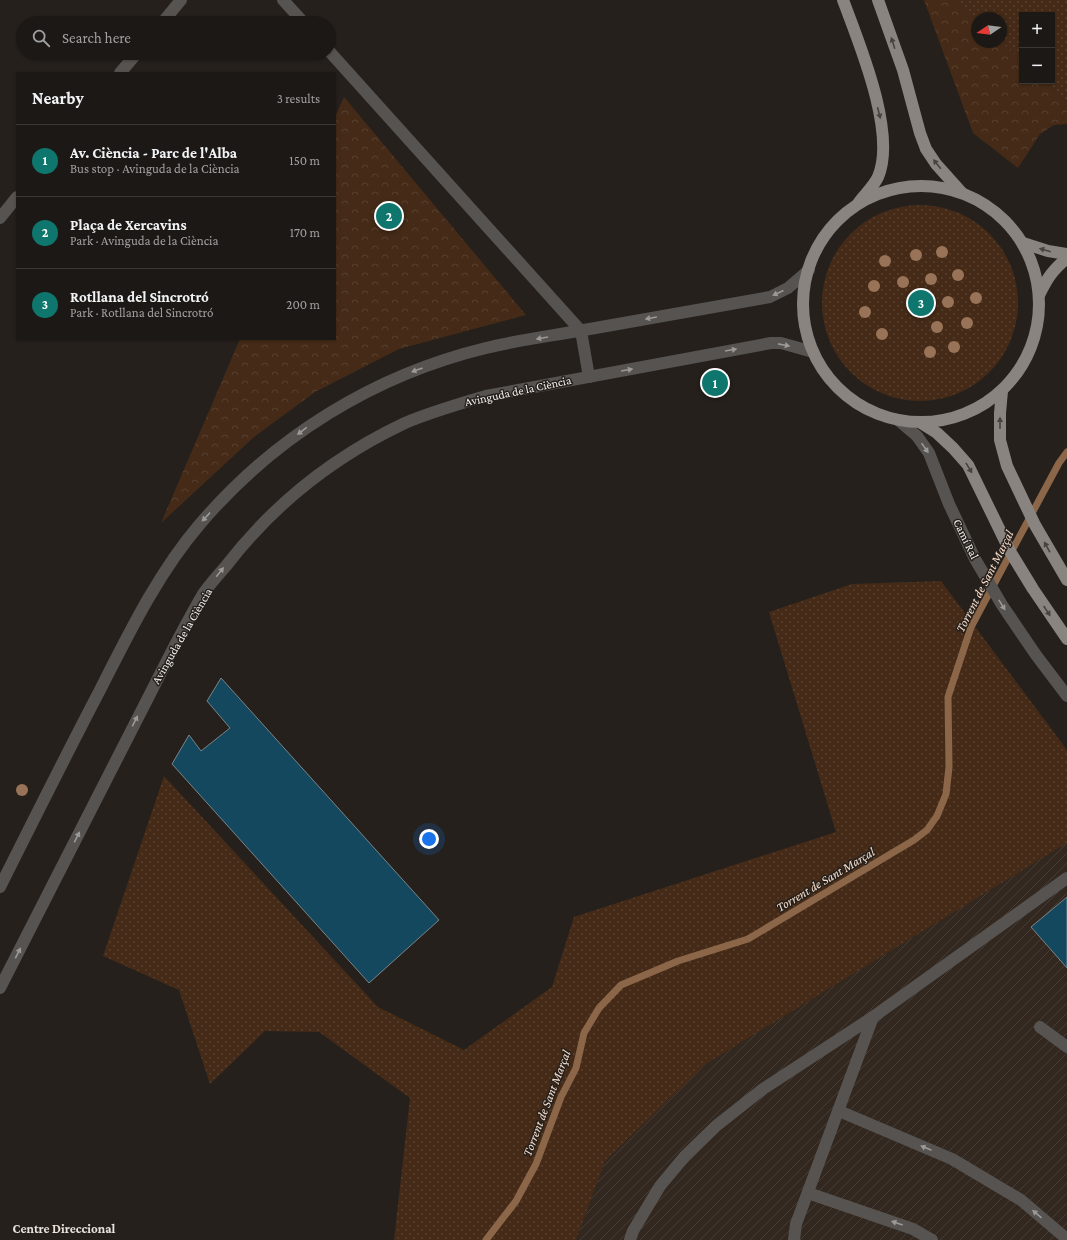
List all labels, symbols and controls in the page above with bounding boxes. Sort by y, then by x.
north arrow [971,12,1007,48]
map controls [1019,12,1055,84]
button: + [1019,12,1055,48]
search box [16,16,336,60]
icon: search [30,27,52,49]
text: Search here [62,30,131,46]
one-way arrow [890,36,896,48]
button: − [1019,48,1055,84]
text: Nearby [32,89,84,108]
text: 3 results [277,91,320,106]
one-way arrow [877,107,883,120]
text: Av. Ciència - Parc de l'Alba [70,145,237,161]
text: 1 [43,153,47,168]
text: 150 m [289,153,320,168]
one-way arrow [932,159,941,170]
text: Bus stop · Avinguda de la Ciència [70,161,240,176]
pin: 2 [376,201,402,231]
text: Plaça de Xercavins [70,217,187,233]
text: 2 [42,225,48,240]
text: 170 m [290,225,320,240]
text: Park · Avinguda de la Ciència [70,233,219,248]
one-way arrow [1038,247,1050,253]
pin: 3 [908,288,934,318]
text: Rotllana del Sincrotró [70,289,209,305]
one-way arrow [772,290,783,296]
text: 3 [42,297,48,312]
text: 200 m [286,297,320,312]
text: Park · Rotllana del Sincrotró [70,305,213,320]
one-way arrow [644,316,657,322]
one-way arrow [536,335,548,341]
one-way arrow [778,342,790,348]
one-way arrow [725,347,737,353]
one-way arrow [621,366,633,372]
one-way arrow [410,368,422,374]
pin: 1 [702,368,728,398]
street label: Avinguda de la Ciència [464,373,573,409]
one-way arrow [997,416,1003,429]
one-way arrow [297,426,307,434]
one-way arrow [921,442,929,453]
one-way arrow [965,462,972,474]
one-way arrow [201,512,210,522]
street label: Camí Ral [950,517,982,561]
water label: Torrent de Sant Marçal [952,527,1017,635]
one-way arrow [1043,541,1050,553]
one-way arrow [216,567,225,578]
street label: Avinguda de la Ciència [149,585,215,686]
one-way arrow [998,600,1006,610]
one-way arrow [1043,606,1051,616]
one-way arrow [132,716,139,727]
your location [419,829,439,849]
one-way arrow [73,832,80,843]
water label: Torrent de Sant Marçal [773,844,878,915]
one-way arrow [14,947,21,959]
water label: Torrent de Sant Marçal [519,1047,574,1158]
one-way arrow [920,1144,932,1150]
one-way arrow [1032,1210,1043,1219]
one-way arrow [890,1220,902,1226]
district label: Centre Direccional [13,1221,116,1236]

